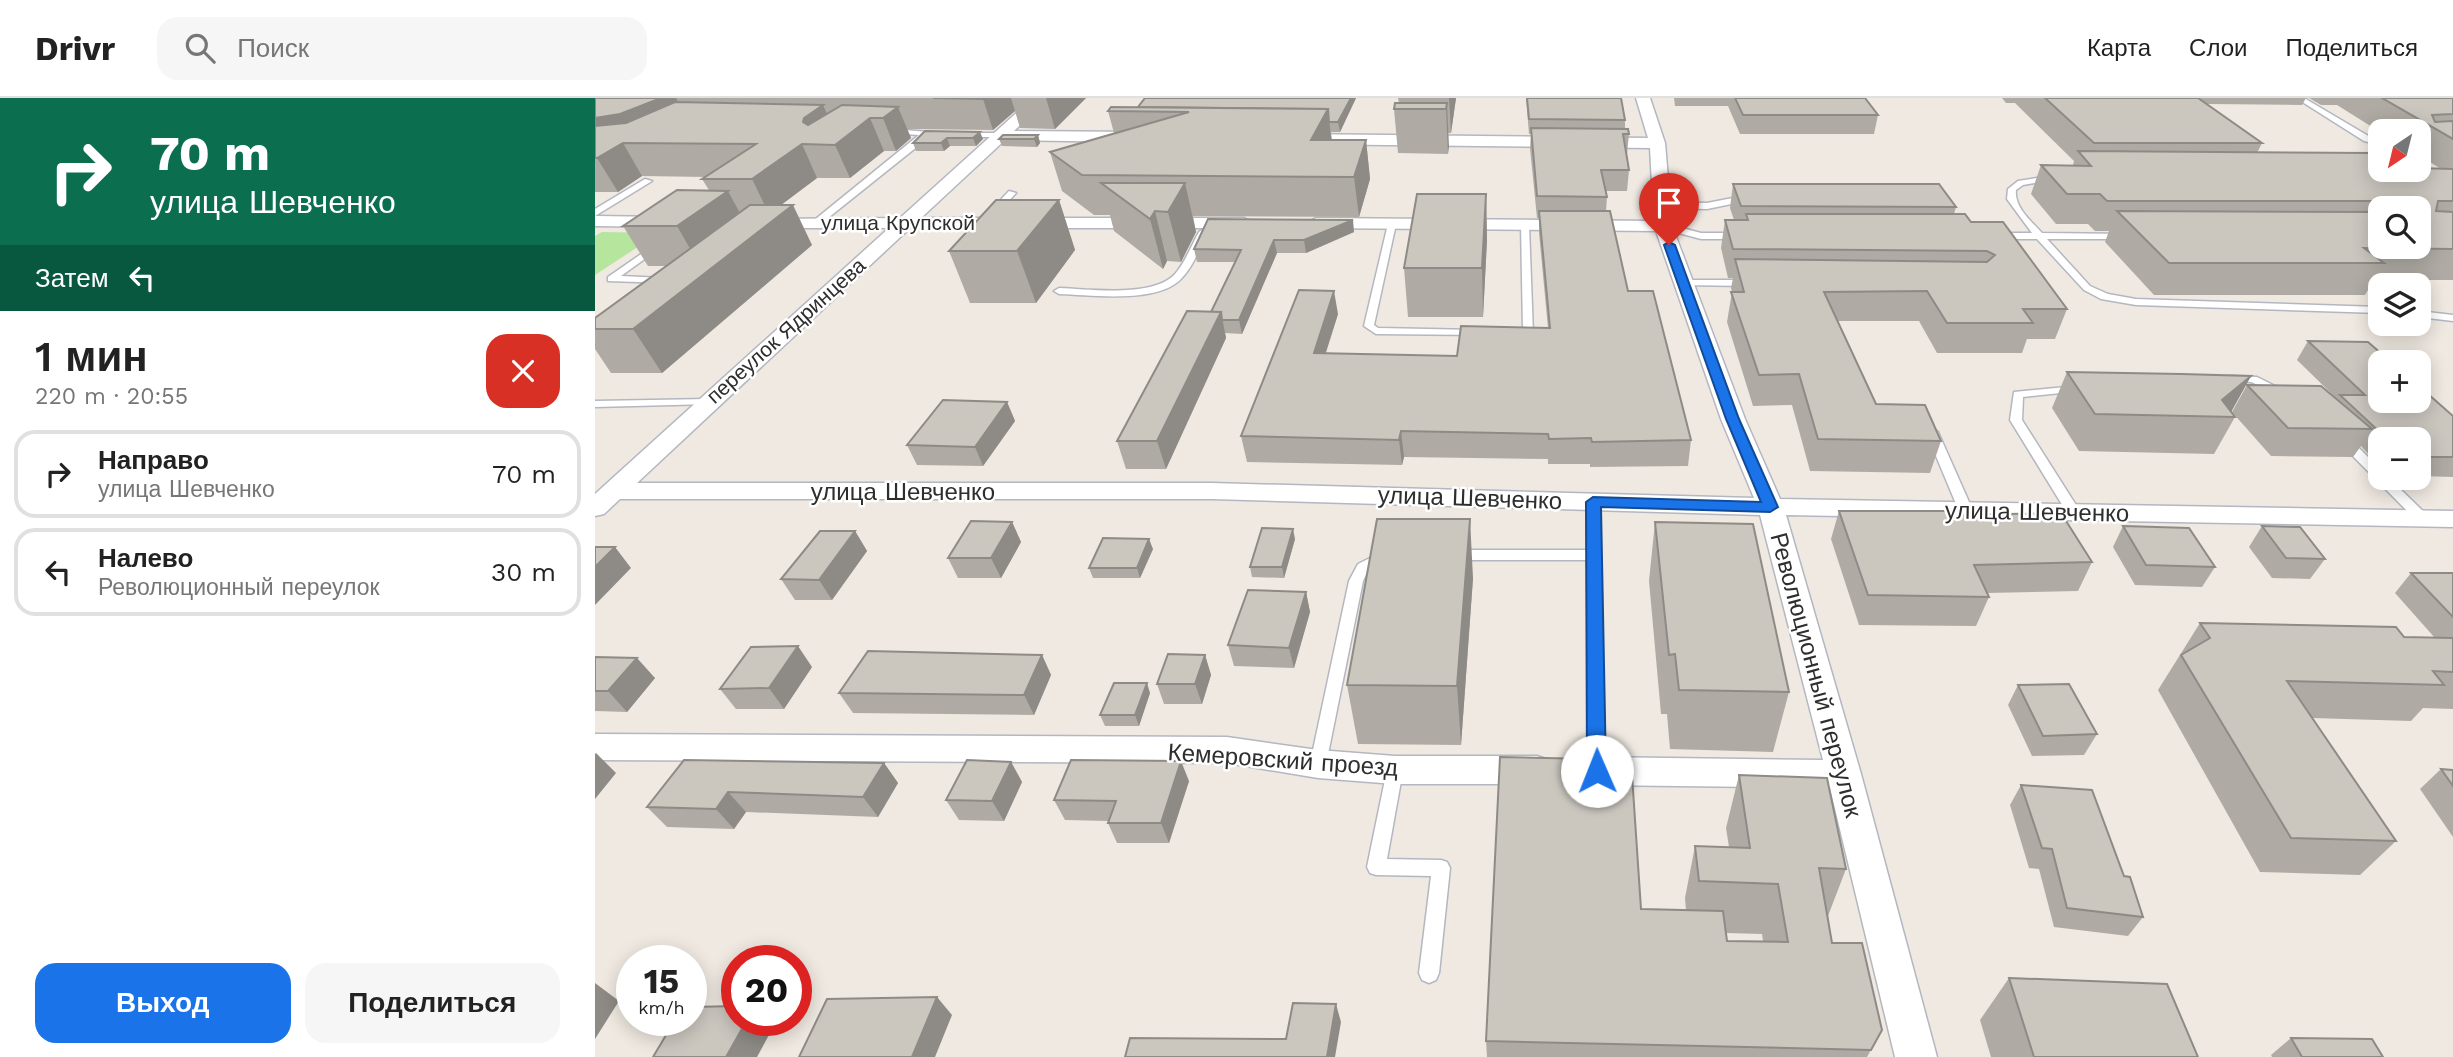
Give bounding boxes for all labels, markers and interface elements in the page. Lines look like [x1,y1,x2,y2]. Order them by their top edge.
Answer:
search box [157,17,647,80]
text: Drivr [35,29,115,68]
icon: search [181,29,219,67]
text: Поиск [237,33,309,63]
text: Карта [2087,34,2151,62]
text: Слои [2189,34,2247,62]
text: Поделиться [2285,34,2418,62]
north arrow [2368,119,2431,182]
map controls [2368,119,2431,490]
text: 70 m [150,124,270,182]
icon: right [35,126,126,217]
pin [1639,173,1699,245]
text: улица Шевченко [150,183,396,221]
icon: arrive [1650,184,1688,222]
button: search [2368,196,2431,259]
street label: улица Крупской [821,210,975,235]
street label: переулок Ядринцева [701,252,871,409]
icon: left [123,259,161,297]
text: Затем [35,263,109,293]
button: layers [2368,273,2431,336]
text: 1 мин [35,332,148,381]
button: close [486,334,560,408]
button: + [2368,350,2431,413]
text: 220 m · 20:55 [35,383,188,410]
button: − [2368,427,2431,490]
text: Направо [98,445,209,475]
icon: right [39,455,77,493]
text: 70 m [492,459,556,489]
text: улица Шевченко [98,476,275,503]
street label: улица Шевченко [811,478,995,506]
street label: улица Шевченко [1377,481,1563,515]
street label: улица Шевченко [1945,496,2129,528]
street label: Революционный переулок [1764,529,1868,821]
text: Налево [98,543,193,573]
icon: left [39,553,77,591]
text: 30 m [491,557,556,587]
text: Революционный переулок [98,574,380,601]
position arrow [1560,734,1634,808]
street label: Кемеровский проезд [1167,738,1399,782]
speed limit sign: 20 [721,945,812,1036]
text: 15 [644,960,679,1002]
button: Выход [35,963,291,1043]
button: Поделиться [305,963,560,1043]
text: km/h [638,997,685,1018]

